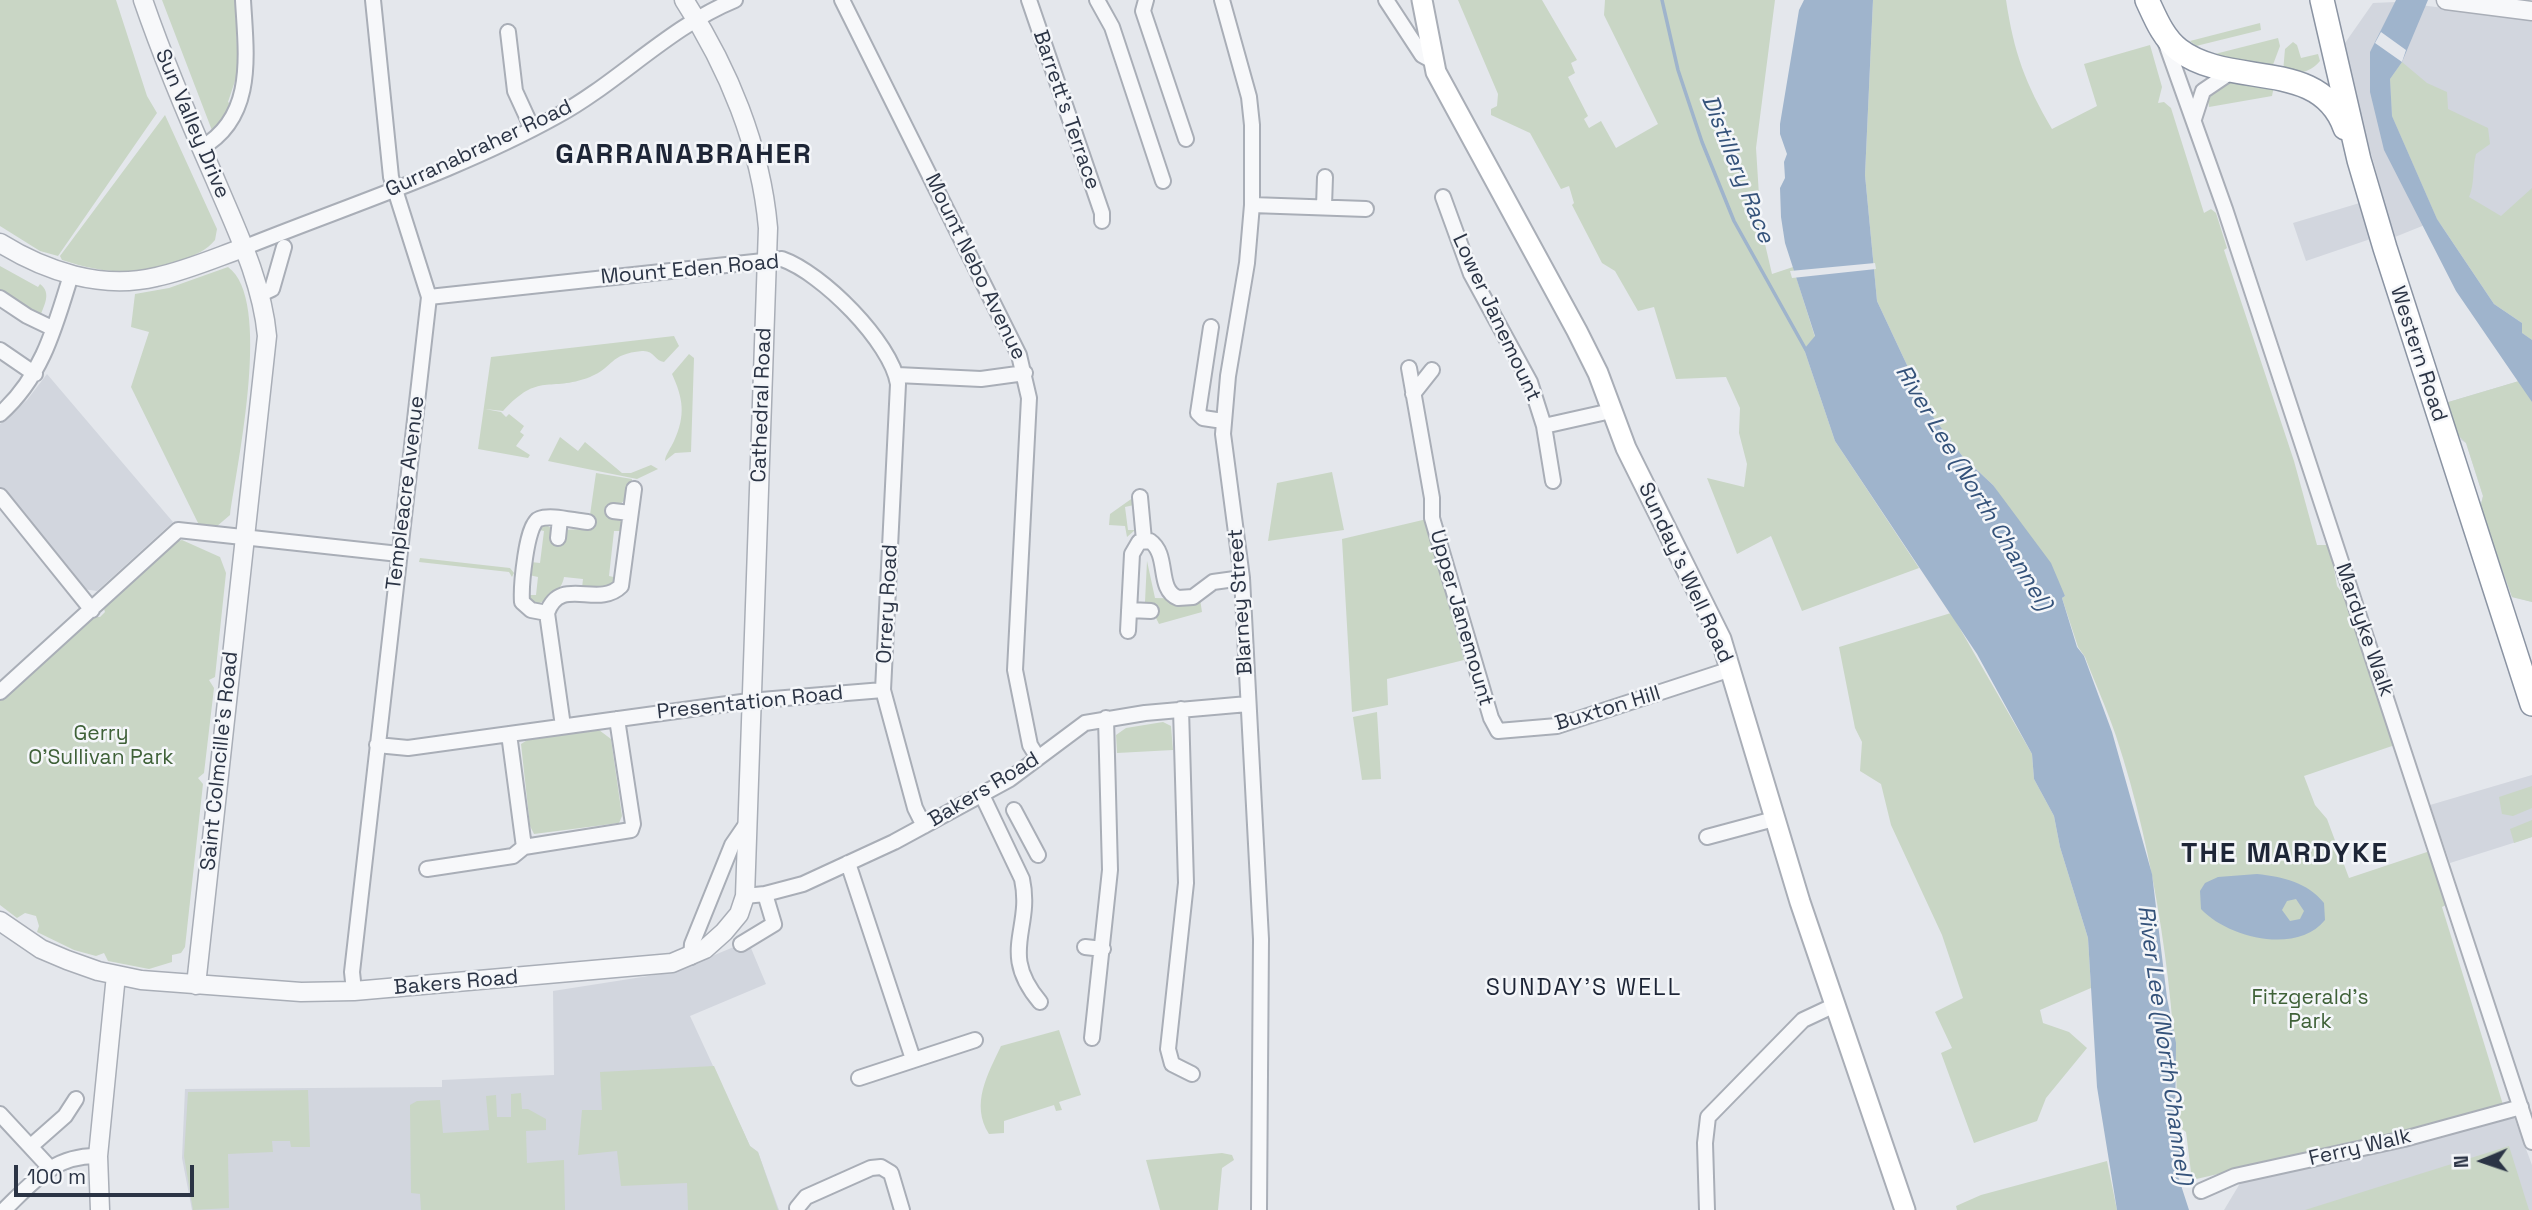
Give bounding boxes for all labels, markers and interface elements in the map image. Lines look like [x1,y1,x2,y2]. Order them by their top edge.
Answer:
street label: Barrett's Terrace [1027,27,1105,193]
street label: Sun Valley Drive [149,46,235,202]
water label: Distillery Race [1695,91,1779,247]
street label: Gurranabraher Road [382,95,576,203]
district label: GARRANABRAHER [557,138,811,172]
street label: Mount Nebo Avenue [919,170,1031,364]
street label: Lower Janemount [1446,230,1546,406]
street label: Mount Eden Road [600,250,780,290]
street label: Western Road [2384,283,2452,425]
street label: Cathedral Road [747,327,777,483]
water label: River Lee (North Channel) [1889,360,2057,616]
street label: Templeacre Avenue [382,394,430,592]
street label: Sunday's Well Road [1632,479,1738,667]
street label: Upper Janemount [1424,527,1498,709]
street label: Blarney Street [1223,528,1259,676]
street label: Orrery Road [872,544,904,664]
street label: Mardyke Walk [2329,560,2399,700]
street label: Saint Colmcille's Road [196,650,244,872]
street label: Presentation Road [656,681,844,725]
street label: Buxton Hill [1552,681,1664,737]
park label: Gerry O'Sullivan Park [28,721,174,771]
street label: Bakers Road [924,747,1044,833]
district label: THE MARDYKE [2182,837,2388,871]
water label: River Lee (North Channel) [2131,904,2197,1186]
street label: Bakers Road [393,965,519,1001]
district label: SUNDAY'S WELL [1487,975,1681,1003]
park label: Fitzgerald's Park [2251,985,2369,1035]
street label: Ferry Walk [2306,1124,2414,1172]
north arrow [2448,1126,2518,1196]
scale bar [18,1150,198,1194]
text: N [2449,1155,2474,1169]
text: 100 m [27,1163,86,1190]

